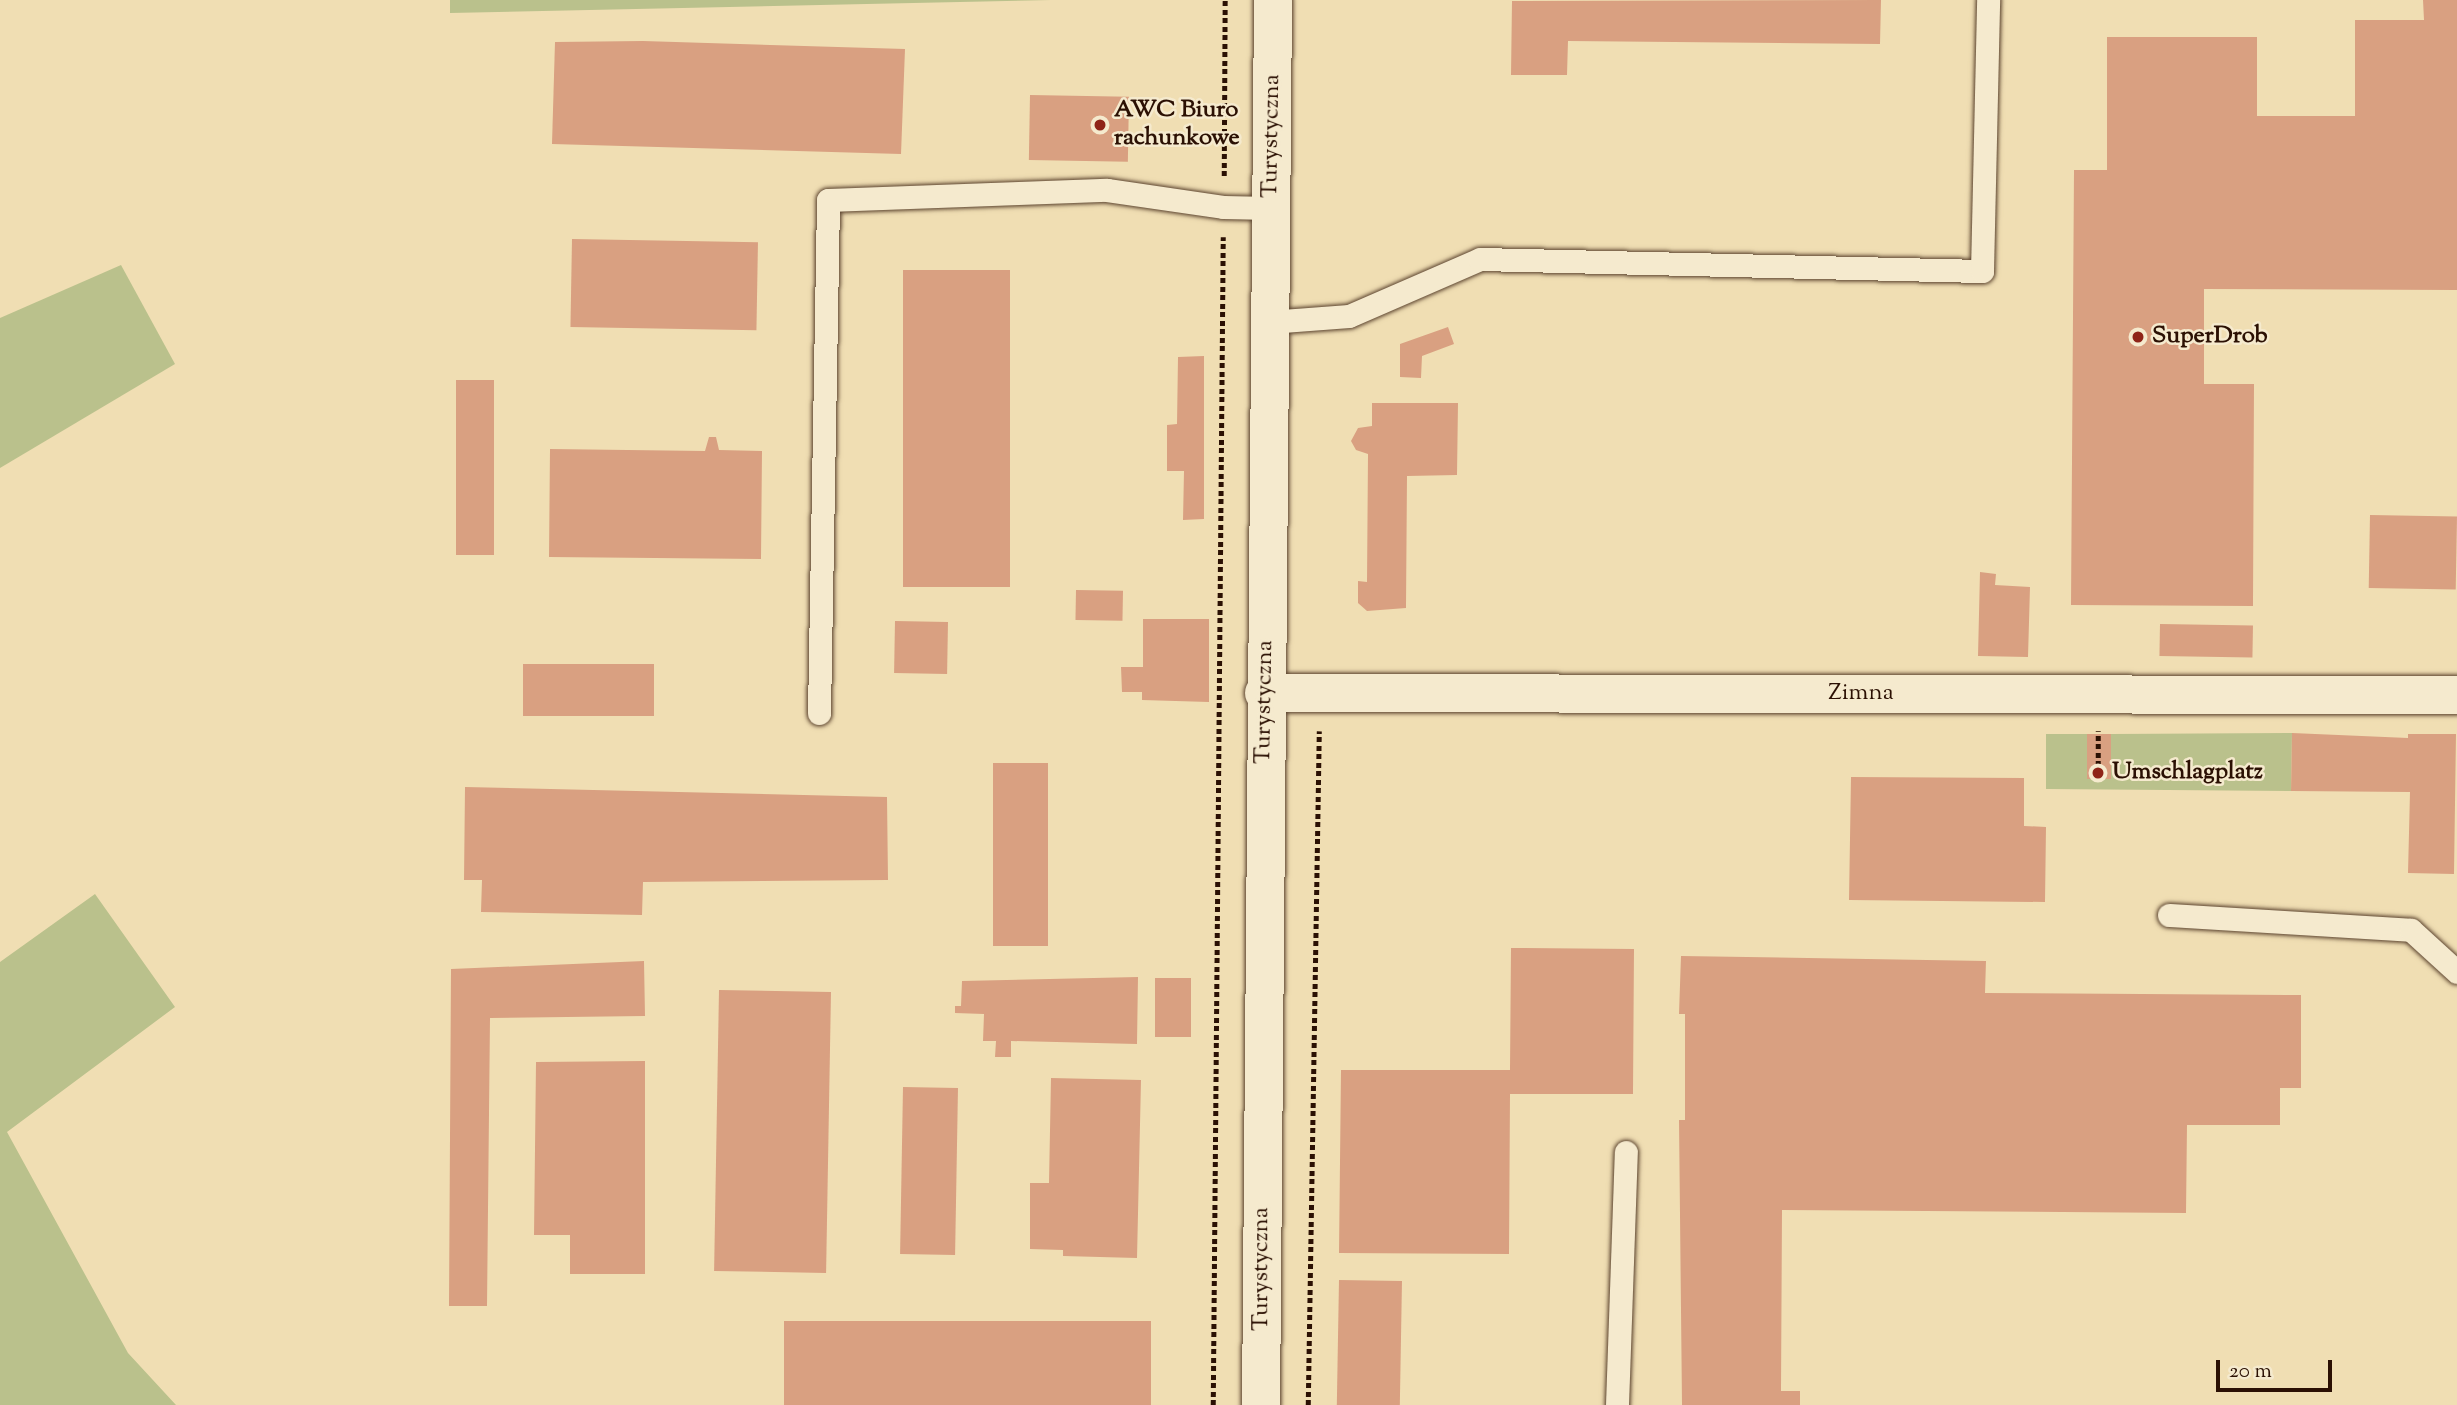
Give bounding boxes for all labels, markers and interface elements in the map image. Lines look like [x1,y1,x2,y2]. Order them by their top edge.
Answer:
street label: Turystyczna [1257,74,1287,198]
place label: AWC Biuro rachunkowe [1114,97,1240,153]
marker: AWC Biuro rachunkowe [1092,117,1108,133]
place label: SuperDrob [2152,323,2268,351]
marker: SuperDrob [2130,329,2146,345]
street label: Turystyczna [1250,640,1280,764]
street label: Zimna [1828,680,1894,708]
place label: Umschlagplatz [2112,759,2263,787]
marker: Umschlagplatz [2090,765,2106,781]
street label: Turystyczna [1248,1207,1276,1331]
scale bar [2219,1346,2334,1390]
text: 20 m [2229,1357,2272,1387]

